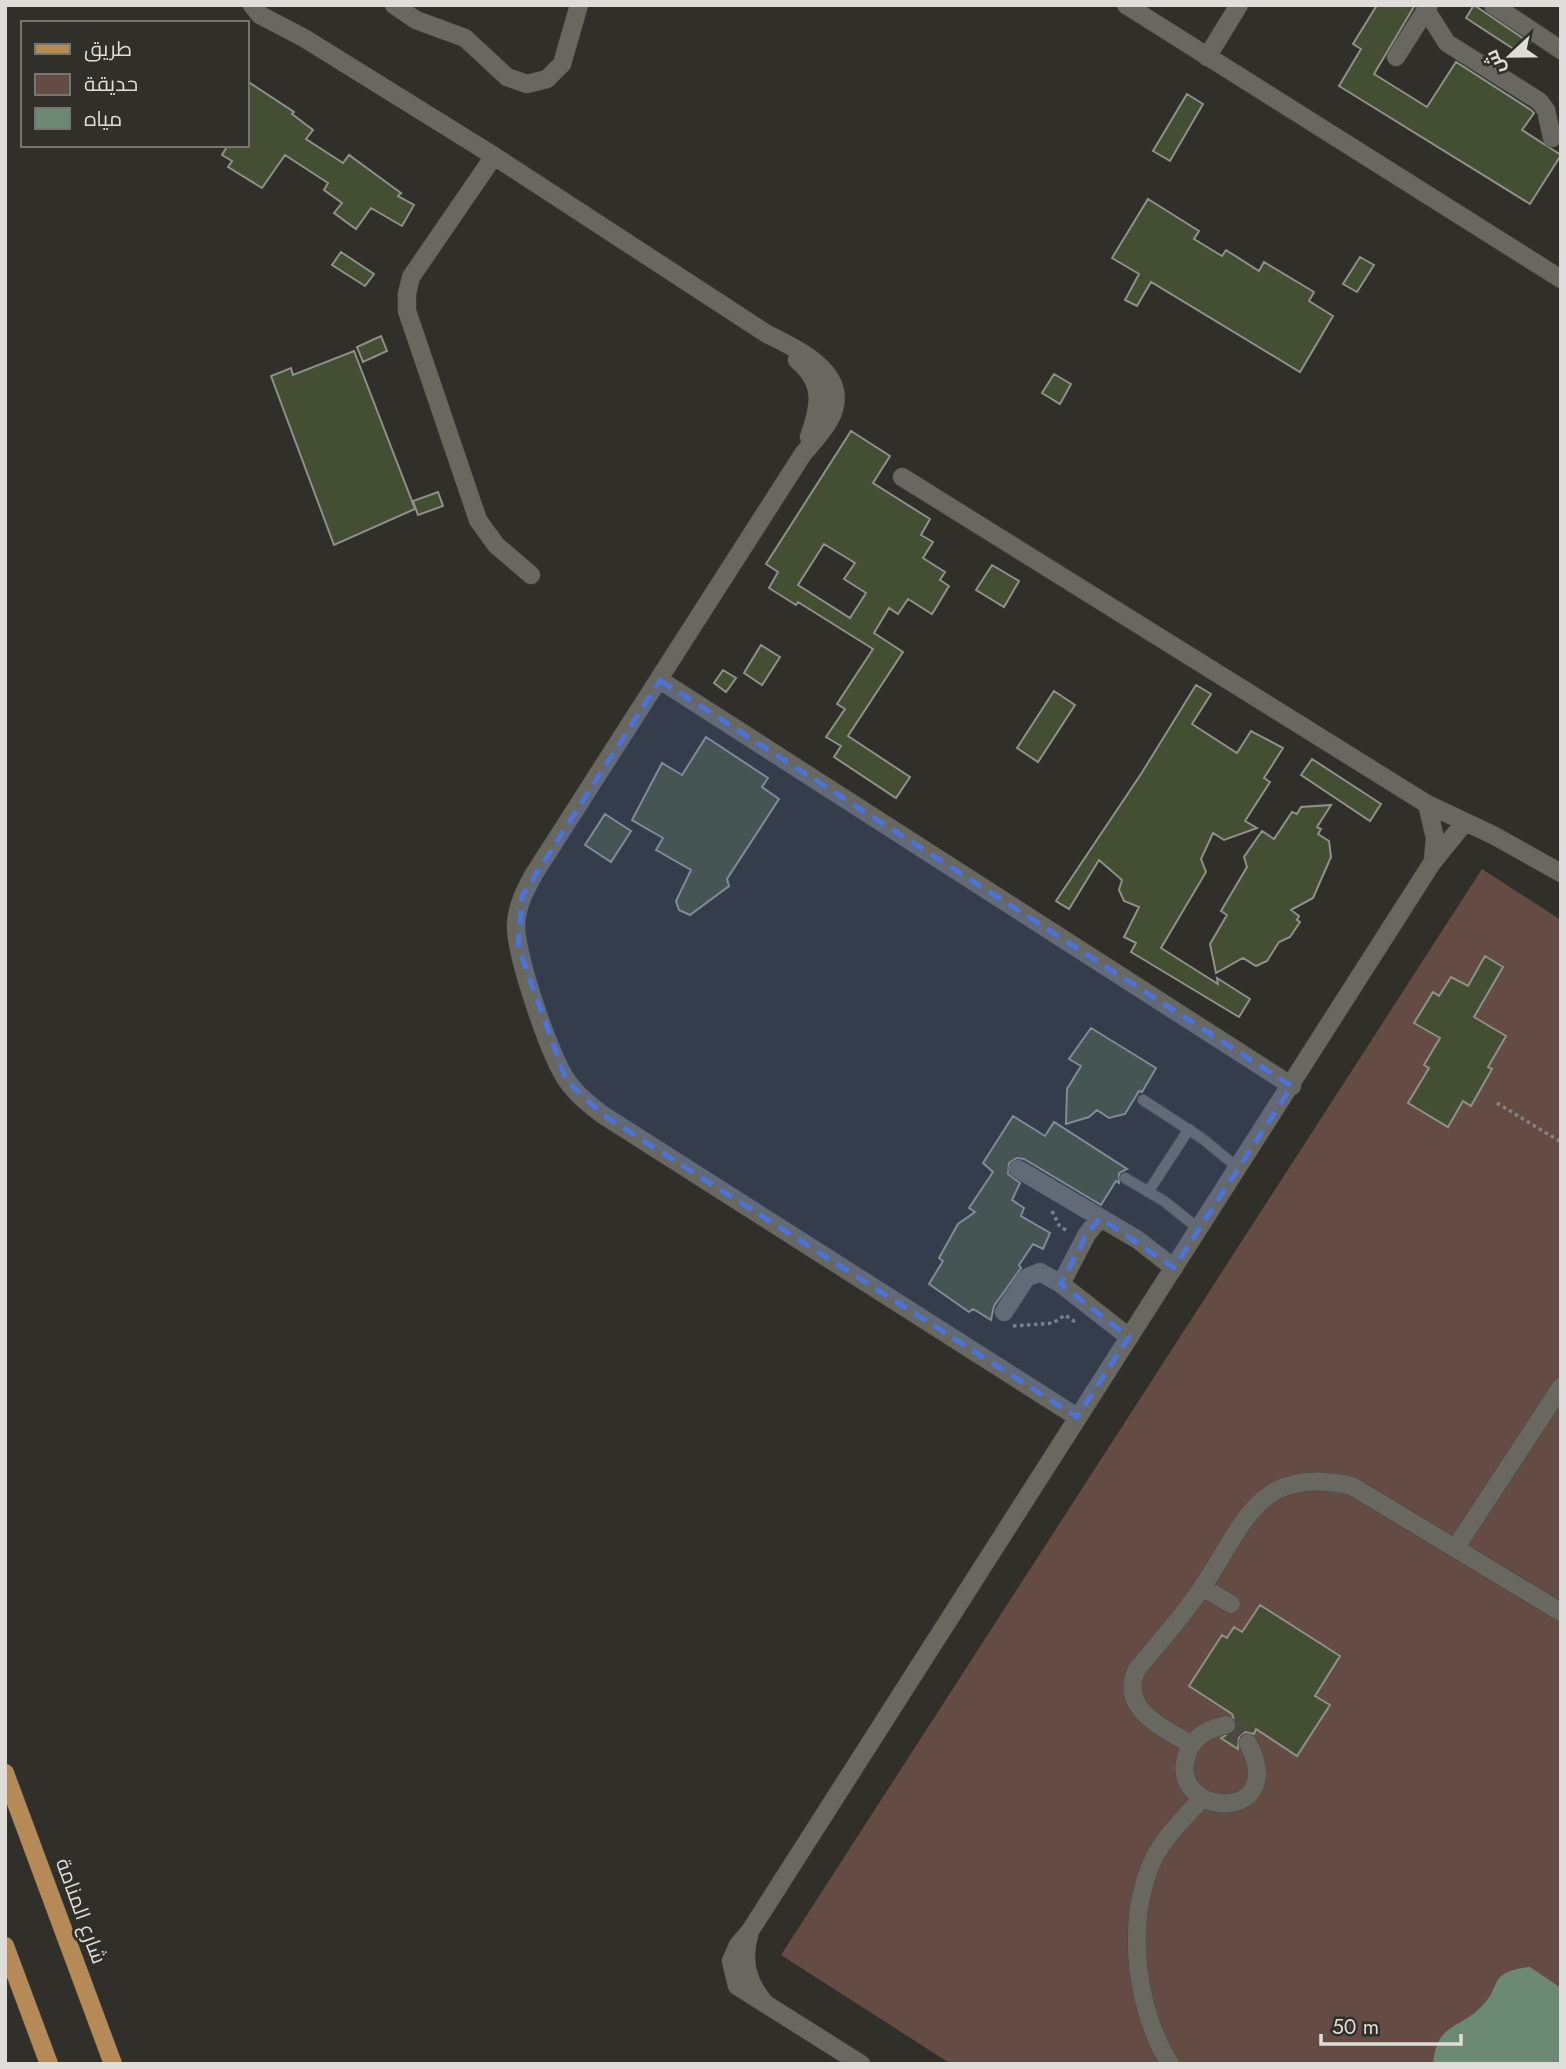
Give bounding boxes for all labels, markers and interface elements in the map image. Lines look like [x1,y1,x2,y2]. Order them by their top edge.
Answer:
legend [21,21,248,147]
north arrow [1475,21,1545,91]
text: طريق [84,34,132,64]
text: ش [1478,46,1512,79]
text: حديقة [84,69,138,99]
text: مياه [84,104,122,134]
street label: شارع المنامة [48,1854,114,1968]
scale bar [1321,2002,1461,2046]
text: 50 m [1332,2012,1379,2042]

